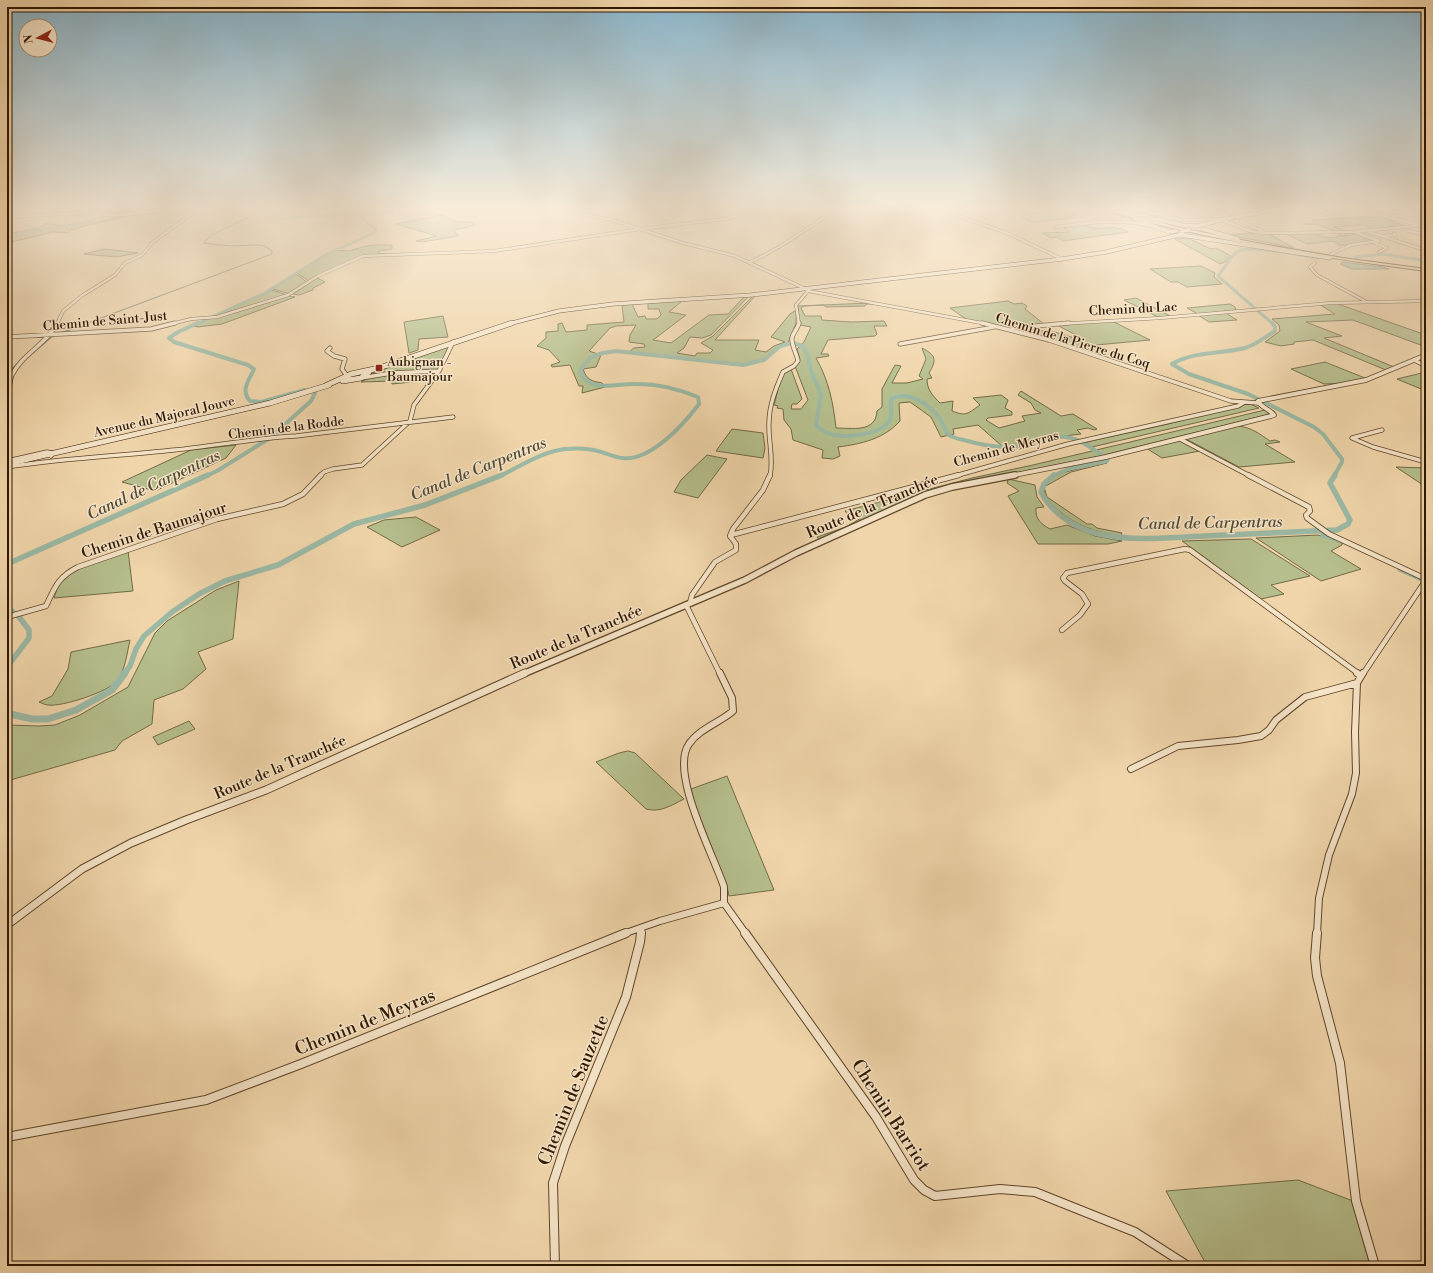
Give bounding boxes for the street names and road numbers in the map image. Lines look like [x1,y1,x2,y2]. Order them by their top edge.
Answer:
street label: Chemin du Lac [1088,299,1178,319]
street label: Chemin de Saint-Just [42,308,168,334]
street label: Chemin de la Pierre du Coq [994,310,1152,372]
street label: Avenue du Majoral Jouve [91,393,237,441]
street label: Chemin de la Rodde [227,413,345,443]
street label: Chemin de Meyras [952,427,1061,471]
street label: Route de la Tranchée [803,470,941,543]
street label: Chemin de Baumajour [79,498,230,563]
street label: Route de la Tranchée [507,601,645,674]
street label: Route de la Tranchée [211,731,349,804]
street label: Chemin de Meyras [291,984,439,1061]
street label: Chemin de Sauzette [533,1011,614,1169]
street label: Chemin Barriot [846,1055,936,1176]

